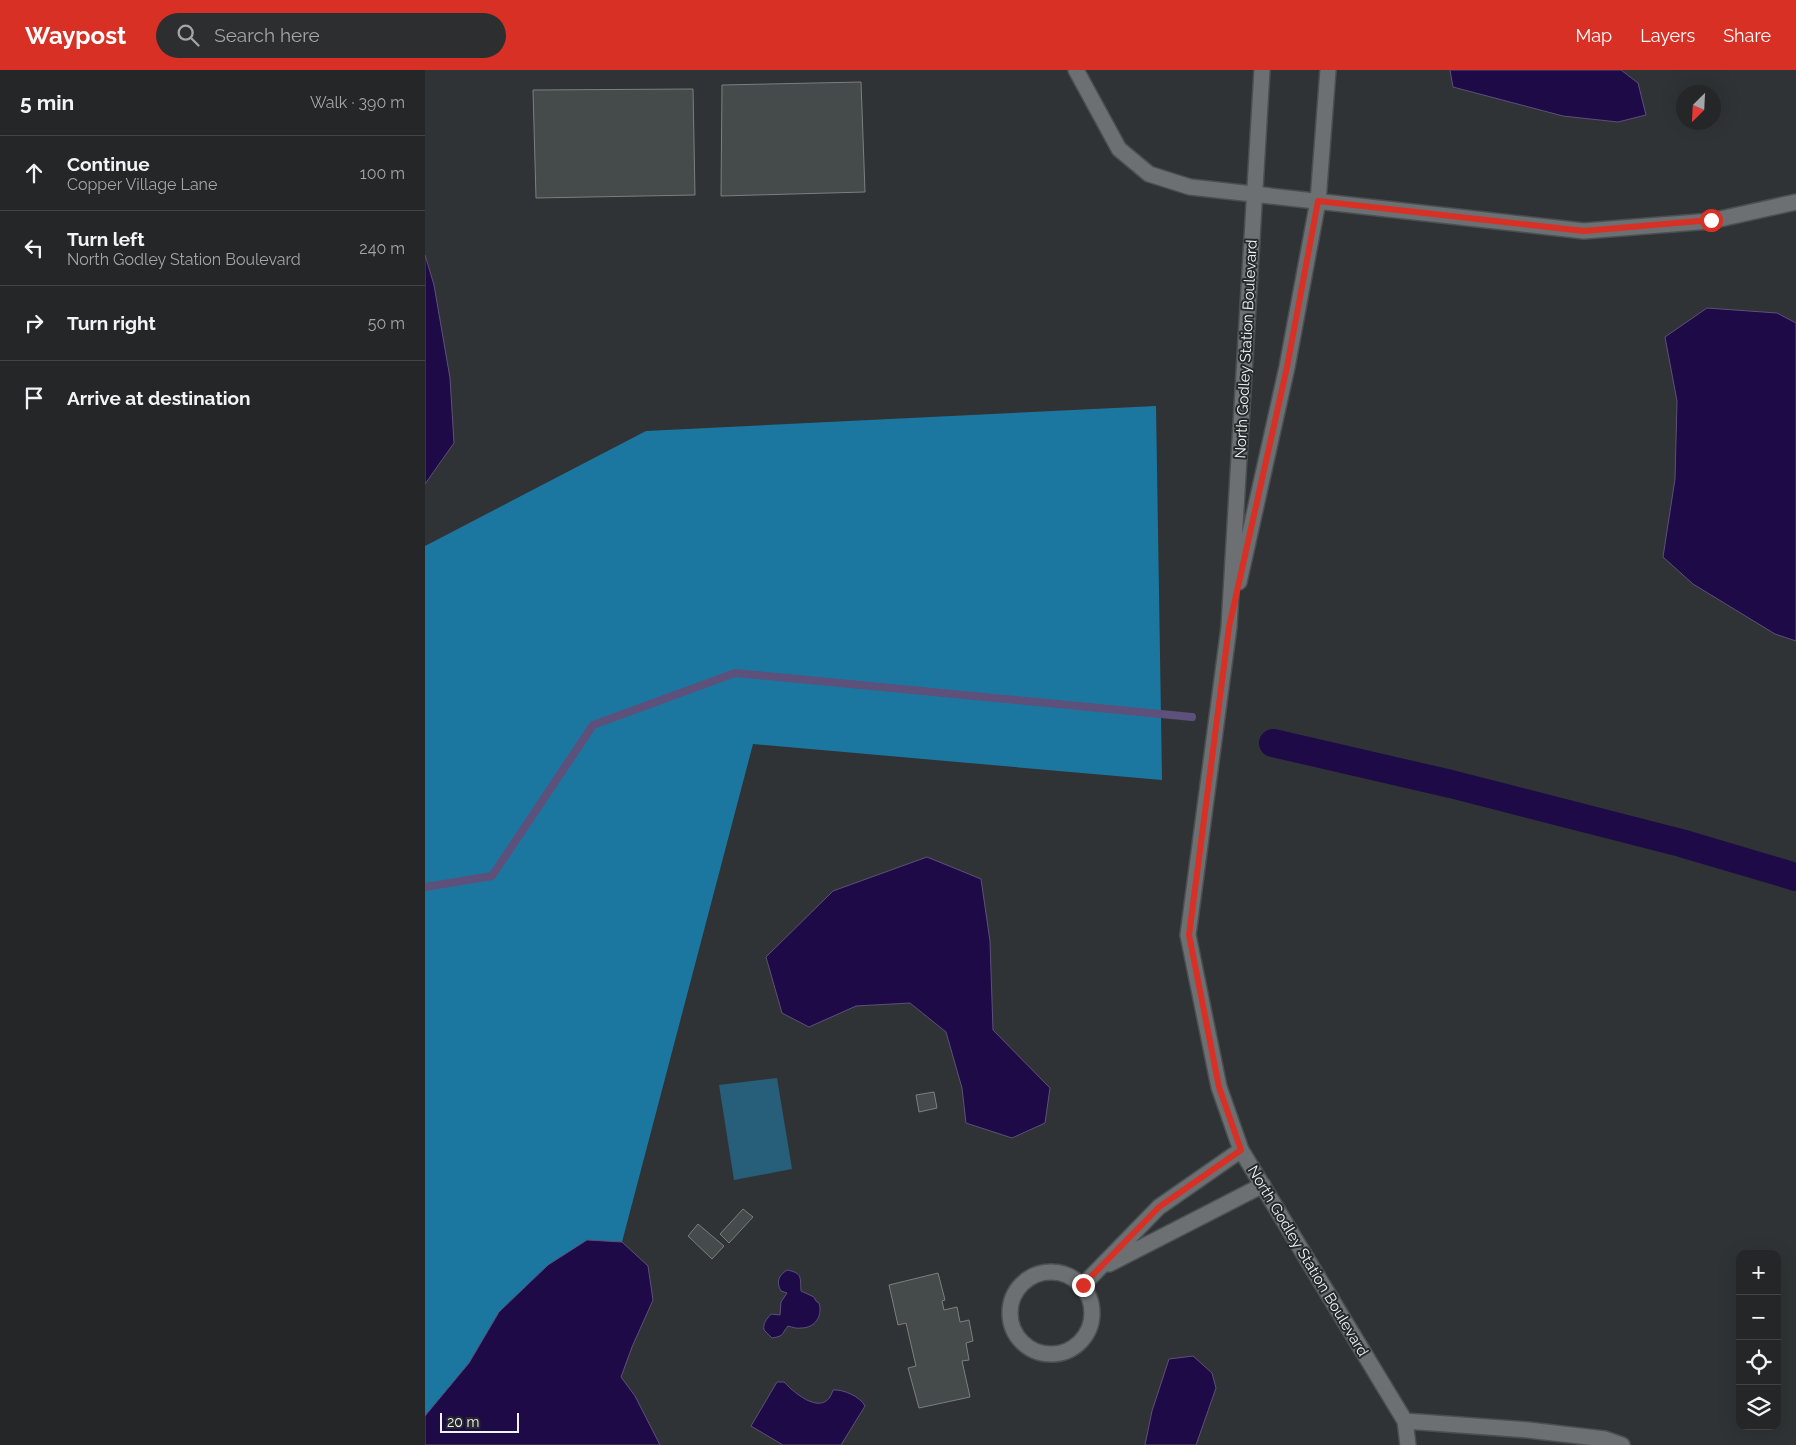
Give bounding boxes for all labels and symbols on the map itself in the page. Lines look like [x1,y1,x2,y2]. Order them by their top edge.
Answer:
north arrow [1676,85,1721,130]
route start [1700,209,1723,232]
street label: North Godley Station Boulevard [1231,239,1261,459]
street label: North Godley Station Boulevard [1244,1162,1372,1360]
route end [1072,1274,1095,1297]
scale bar [440,1410,519,1433]

